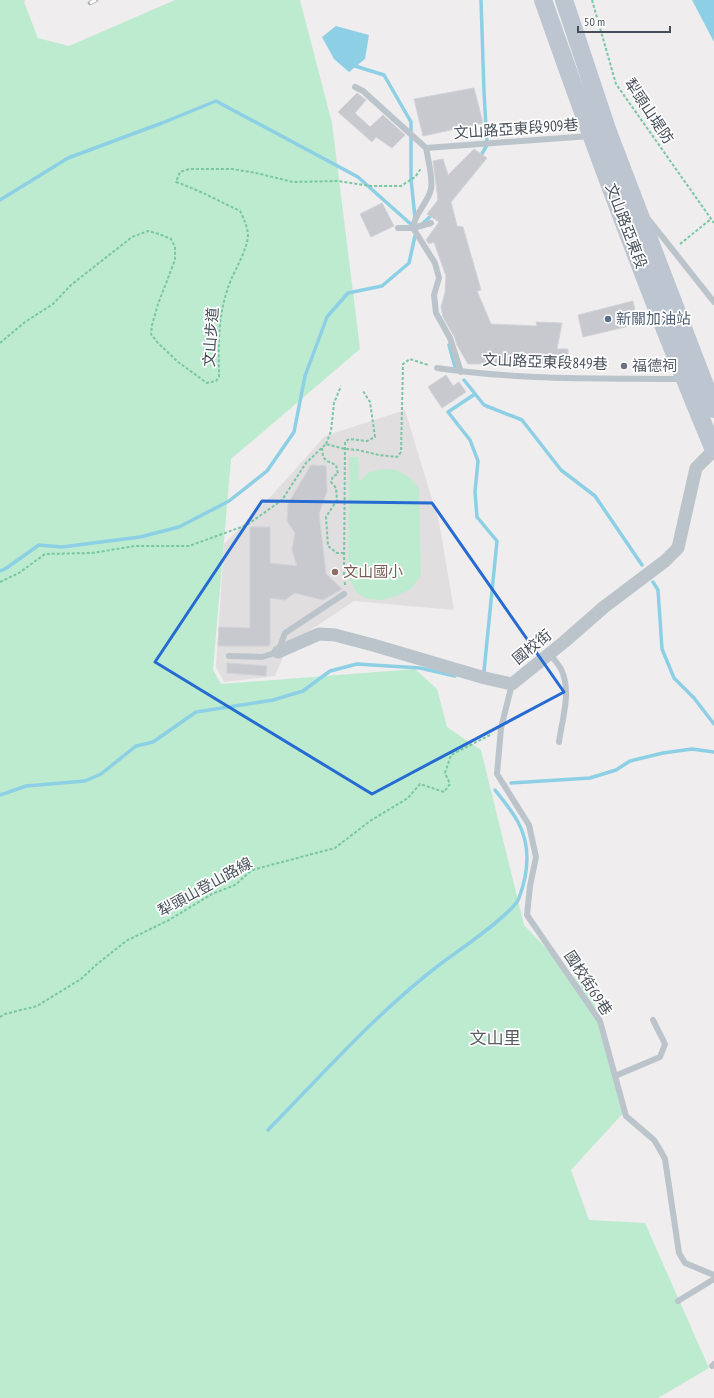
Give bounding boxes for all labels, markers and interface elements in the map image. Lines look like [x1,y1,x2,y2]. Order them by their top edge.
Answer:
scale bar [578,8,670,34]
text: 50 m [584,14,605,29]
street label: 犁頭山堤防 [621,74,678,147]
street label: 文山路亞東段909巷 [453,115,579,142]
street label: 文山路亞東段 [601,180,651,271]
street label: 文山步道 [199,306,222,368]
place label: 新關加油站 [616,309,691,328]
marker: 新關加油站 [603,314,613,324]
street label: 文山路亞東段849巷 [482,350,608,373]
place label: 福德祠 [632,356,677,375]
marker: 福德祠 [619,361,629,371]
place label: 文山國小 [343,562,403,581]
marker: 文山國小 [330,567,340,577]
street label: 國校街 [508,625,555,668]
street label: 犁頭山登山路線 [154,853,255,920]
street label: 國校街69巷 [560,947,616,1019]
district label: 文山里 [470,1027,521,1049]

